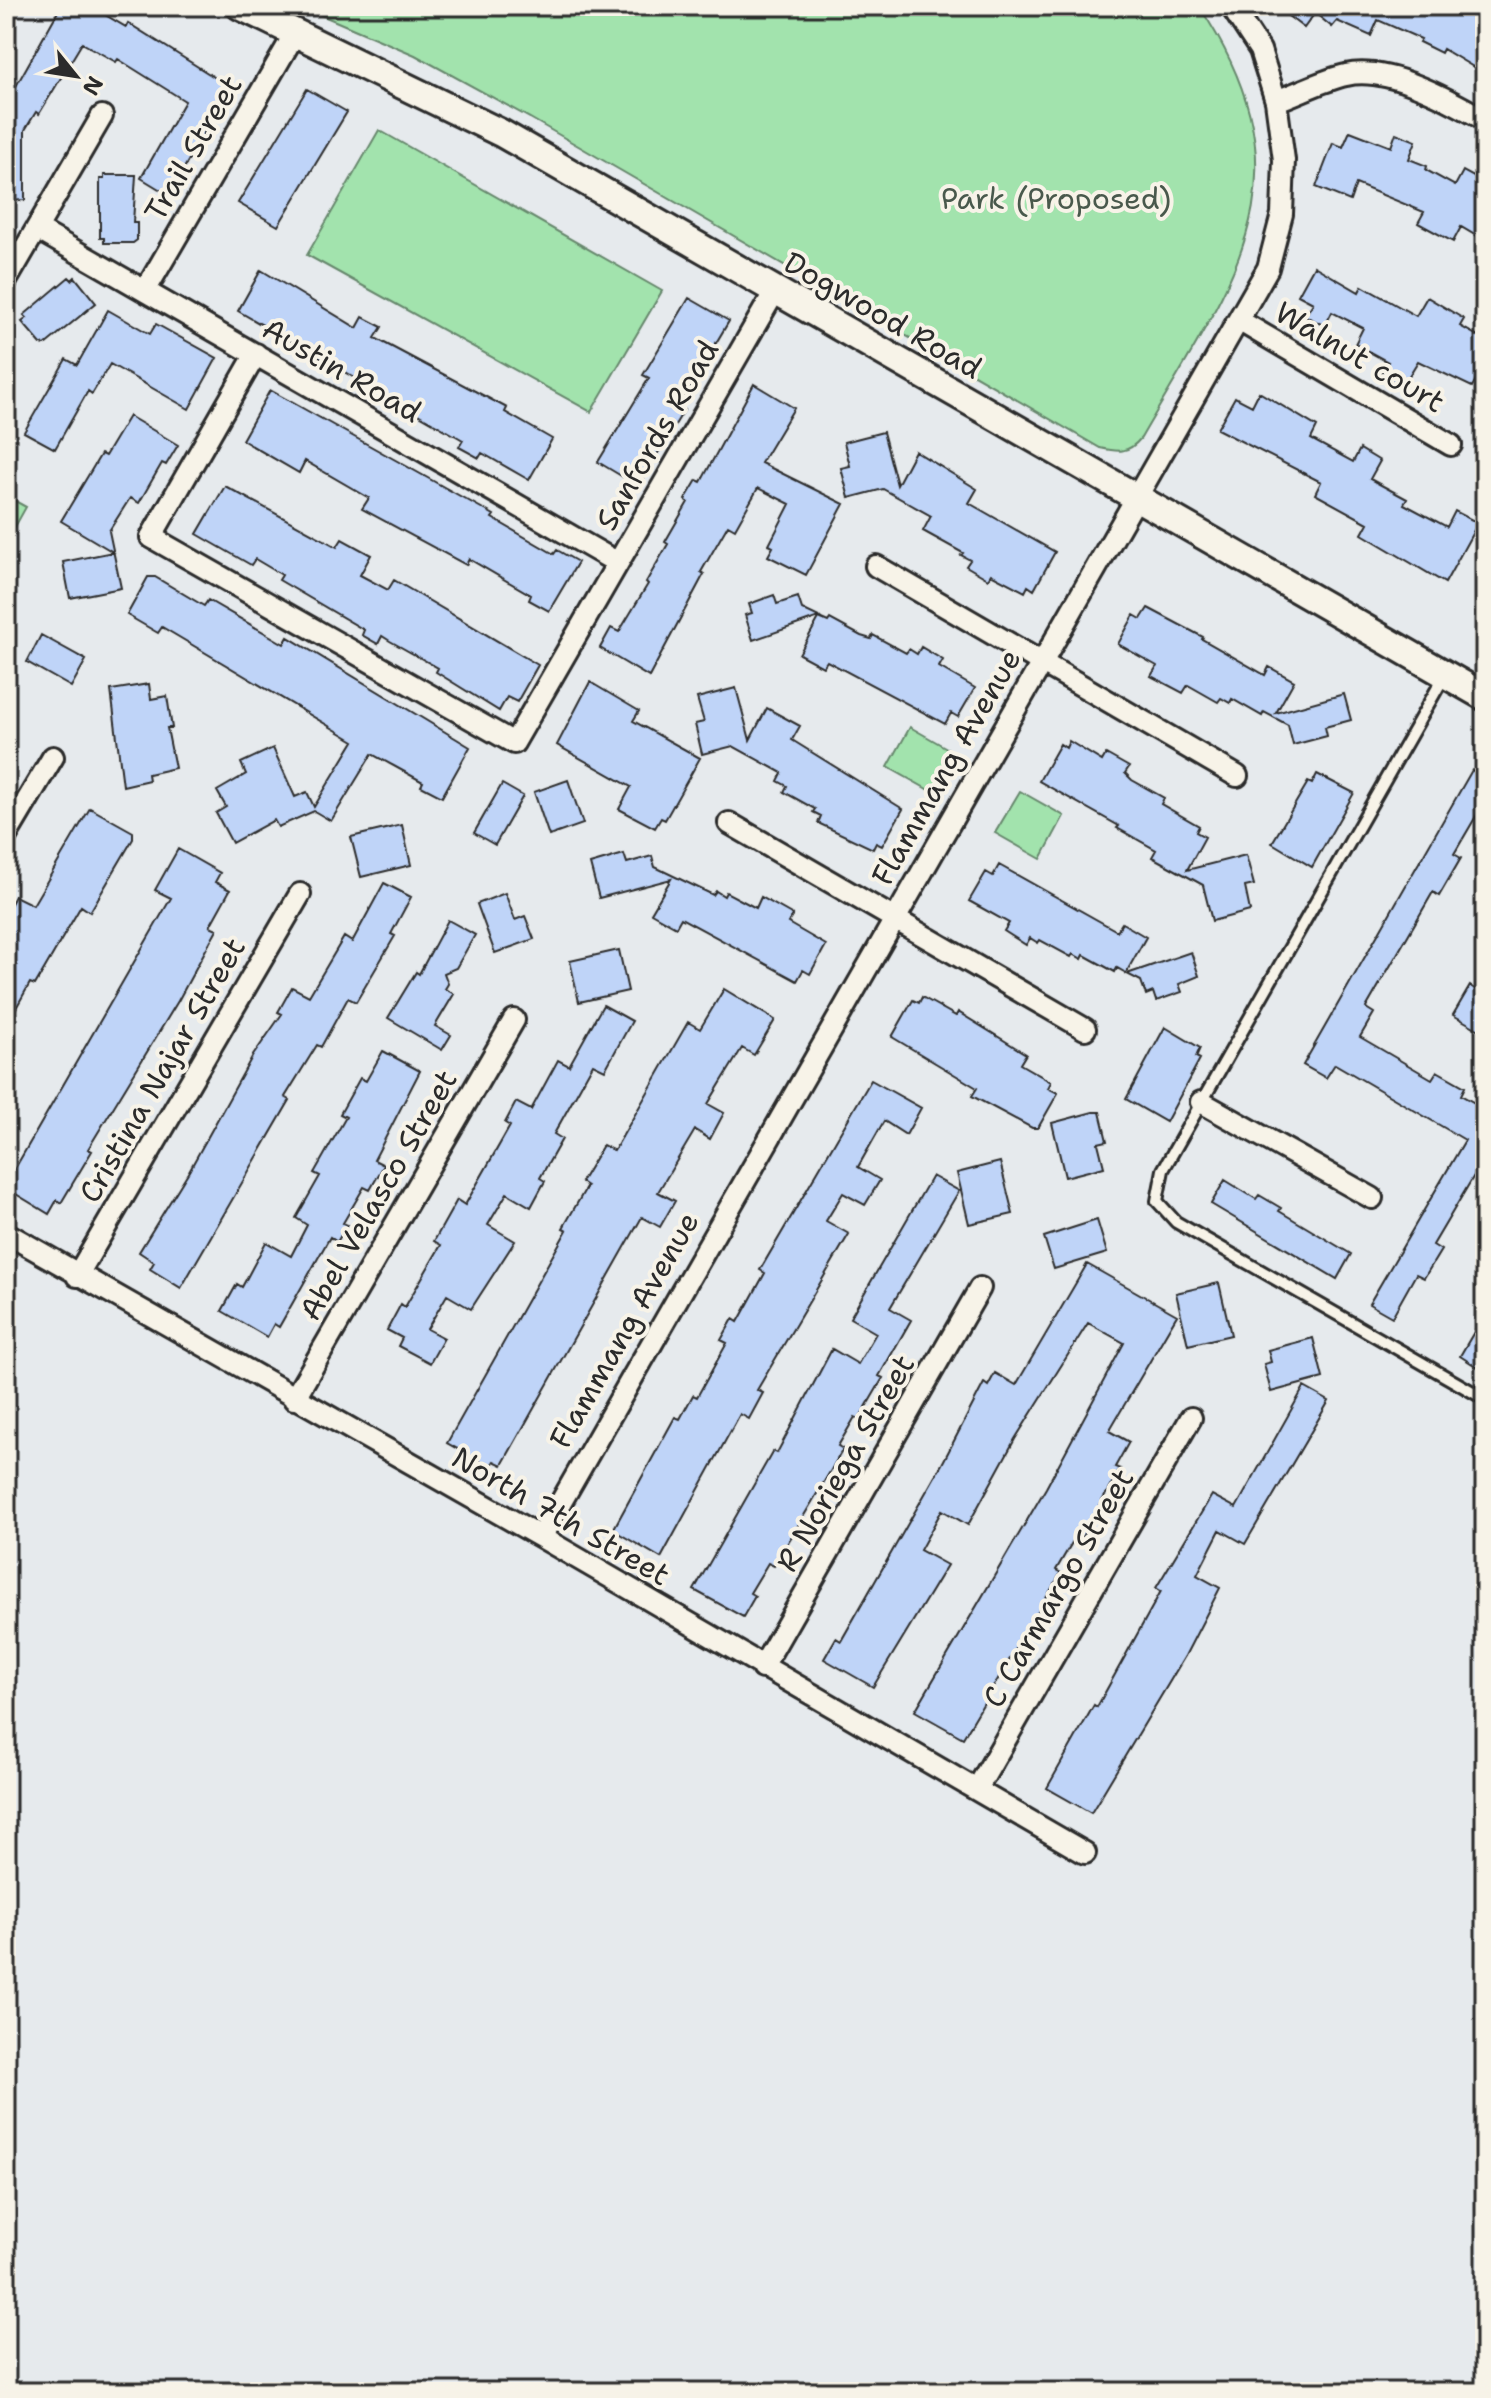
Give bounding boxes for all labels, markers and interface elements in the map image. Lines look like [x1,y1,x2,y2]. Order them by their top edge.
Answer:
north arrow [36,36,116,116]
street label: Trail Street [135,67,251,229]
text: N [76,71,110,101]
park label: Park (Proposed) [941,178,1171,219]
street label: Dogwood Road [776,242,990,388]
street label: Walnut court [1268,292,1452,422]
street label: Austin Road [255,308,429,432]
street label: Sanfords Road [586,332,728,538]
street label: Flammang Avenue [862,641,1030,893]
street label: Cristina Najar Street [69,930,255,1210]
street label: Abel Velasco Street [289,1062,467,1328]
street label: Flammang Avenue [540,1204,708,1456]
street label: R Noriega Street [766,1347,924,1579]
street label: North 7th Street [444,1437,678,1595]
street label: C Carmargo Street [973,1461,1143,1715]

